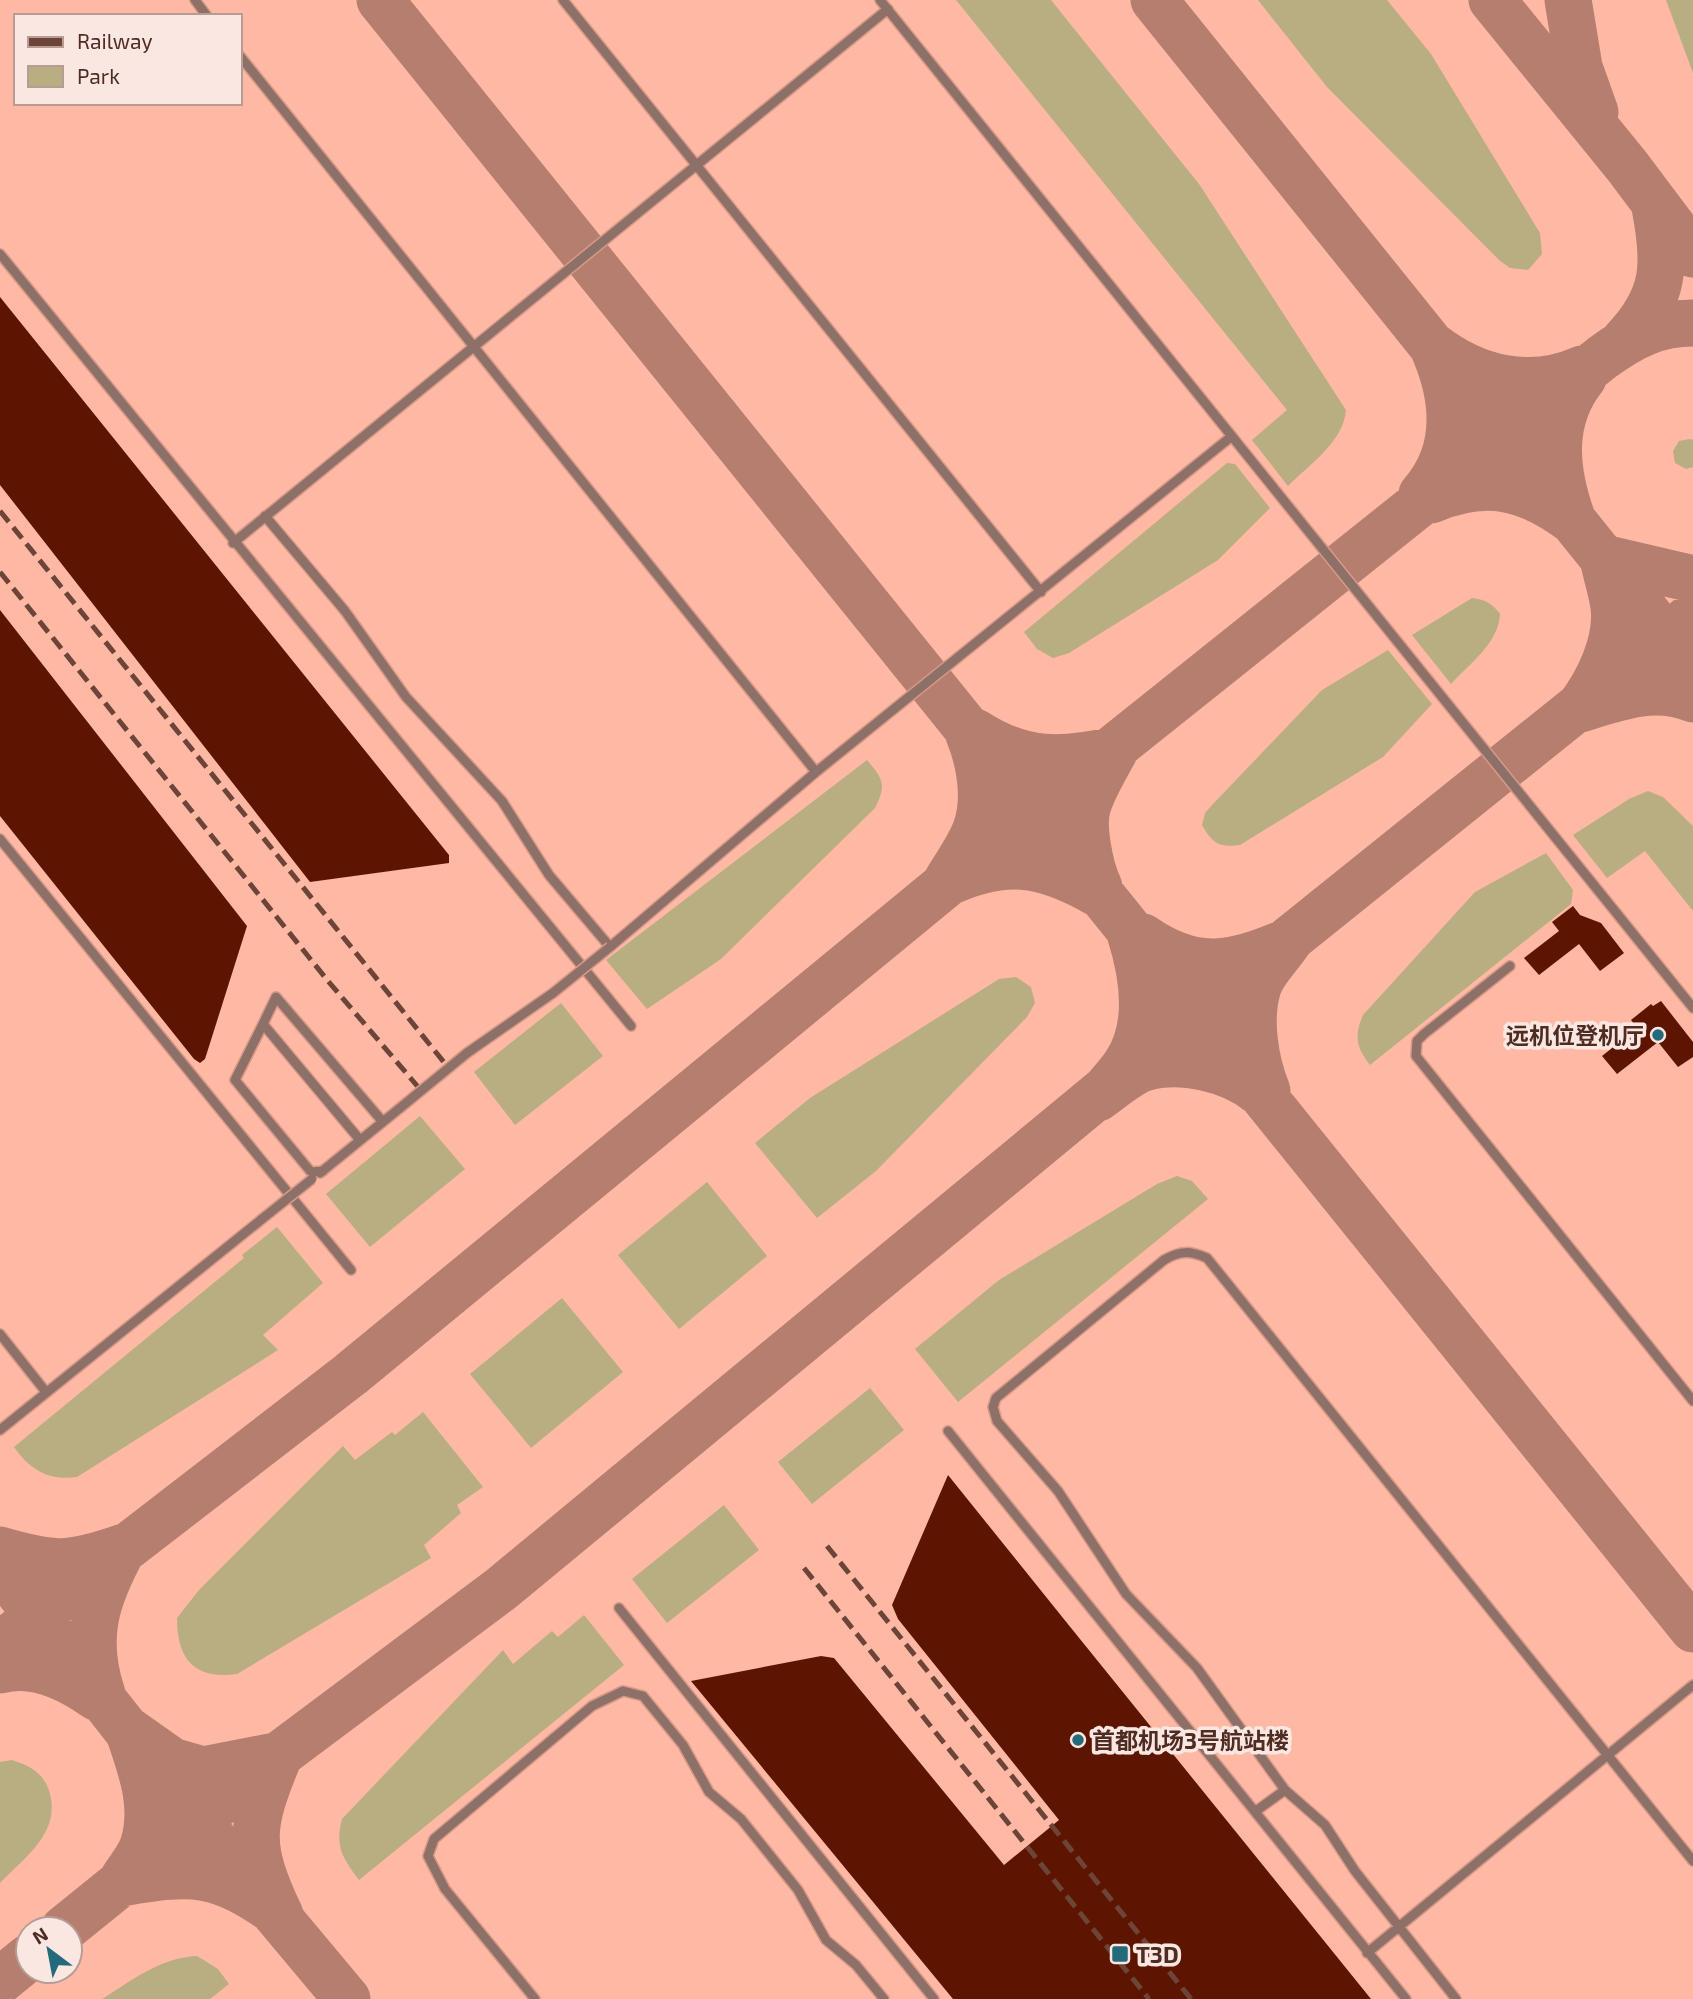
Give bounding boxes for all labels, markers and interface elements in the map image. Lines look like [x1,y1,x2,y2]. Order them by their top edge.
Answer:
legend [14,14,242,105]
text: Railway [77,28,153,53]
text: Park [77,63,120,88]
place label: 远机位登机厅 [1506,1021,1644,1049]
marker: 远机位登机厅 [1650,1027,1666,1043]
place label: 首都机场3号航站楼 [1092,1726,1289,1754]
marker: 首都机场3号航站楼 [1070,1732,1086,1748]
north arrow [14,1915,84,1985]
text: N [28,1922,52,1949]
place label: T3D [1136,1940,1179,1968]
marker: T3D [1110,1944,1130,1964]

